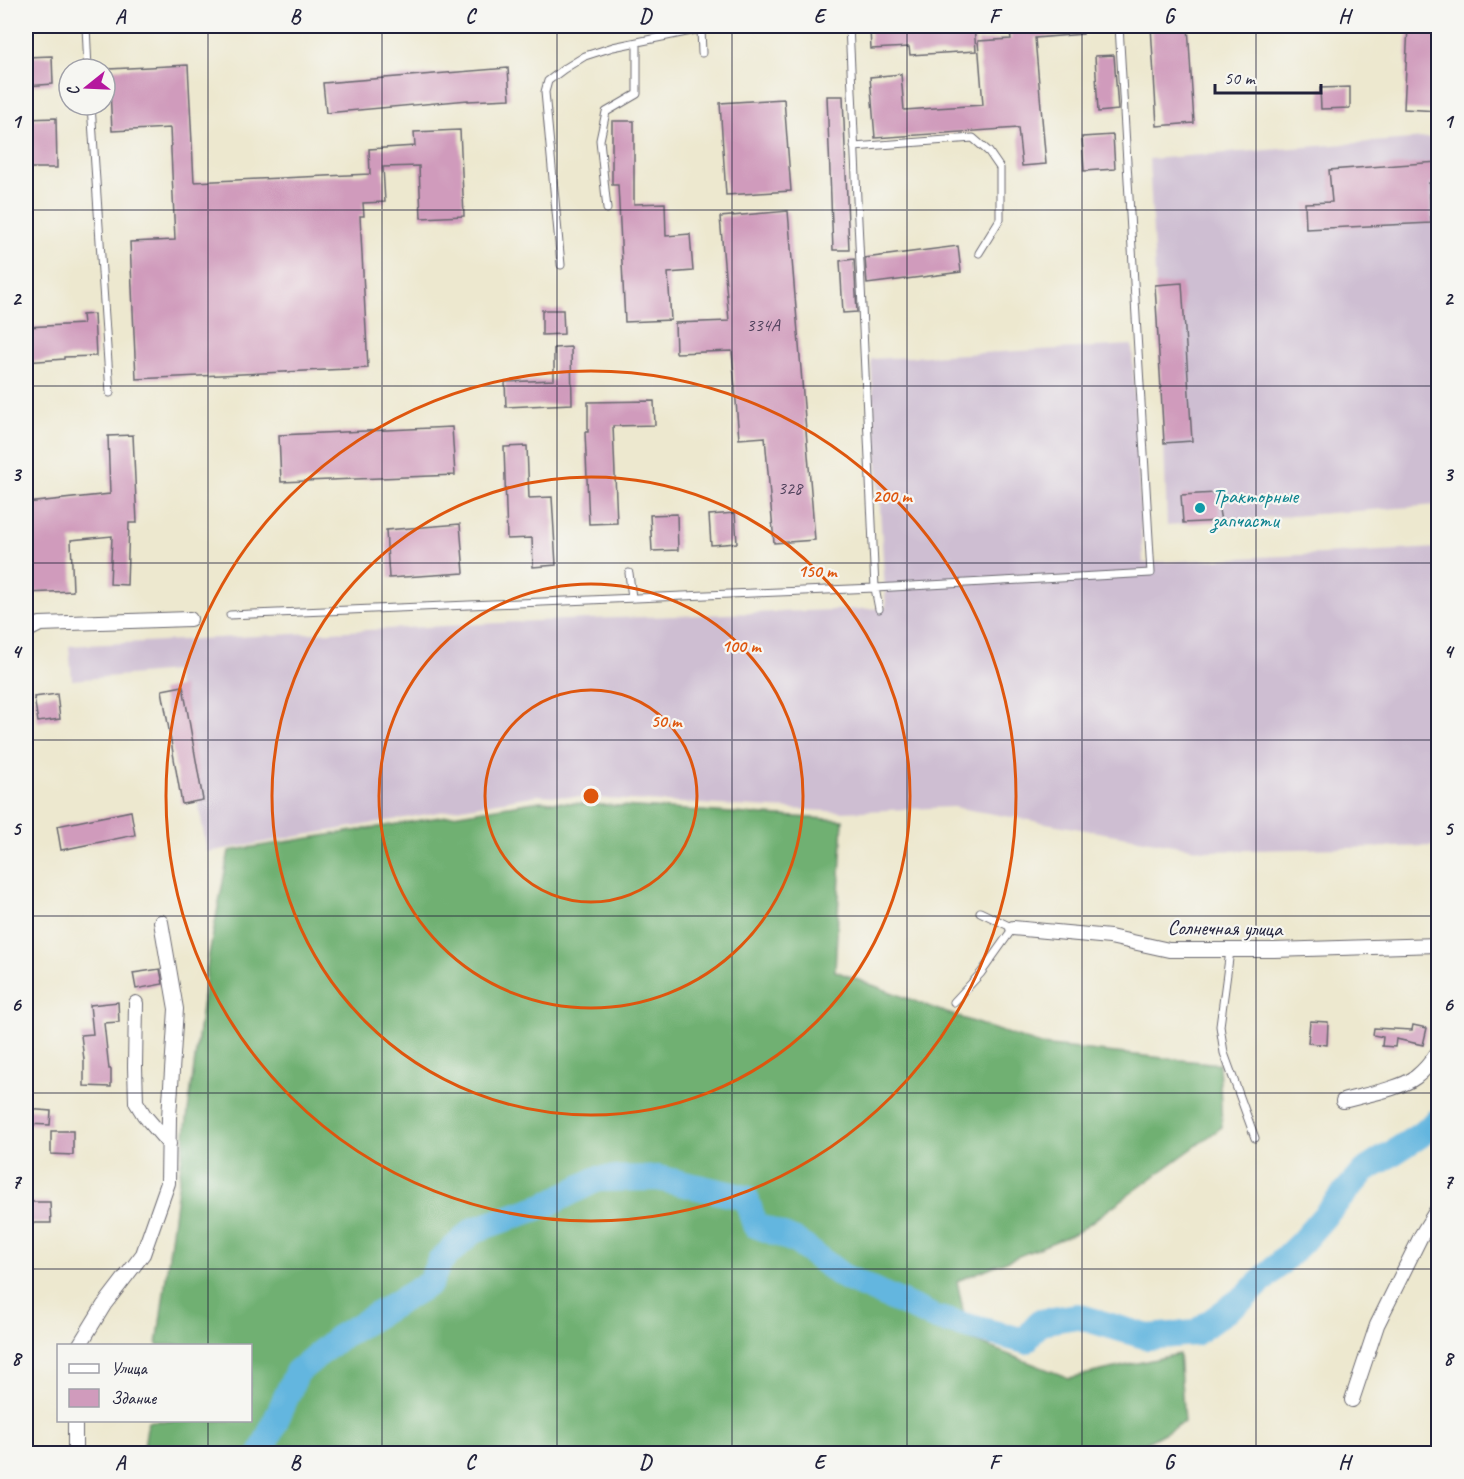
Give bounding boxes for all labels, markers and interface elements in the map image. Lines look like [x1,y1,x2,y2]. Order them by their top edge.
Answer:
text: A [115,4,127,29]
text: B [290,4,302,29]
text: C [465,4,477,29]
text: D [639,4,653,29]
text: E [814,4,828,29]
text: F [989,4,1003,29]
text: G [1164,4,1177,29]
text: H [1338,4,1353,29]
north arrow [57,57,117,117]
scale bar [1215,57,1322,95]
text: 50 m [1224,67,1257,89]
text: С [62,82,84,98]
text: 1 [12,109,23,134]
text: 1 [1444,109,1455,134]
text: 2 [12,286,23,311]
text: 2 [1444,286,1455,311]
house number: 334А [746,314,781,336]
text: 3 [12,462,23,487]
text: 3 [1444,462,1455,487]
house number: 328 [778,477,804,499]
place label: Тракторные запчасти [1209,483,1300,534]
text: 200 m [873,485,913,507]
marker: Тракторные запчасти [1193,501,1207,515]
text: 150 m [798,560,838,582]
text: 100 m [722,635,762,657]
text: 4 [12,639,24,664]
text: 4 [1444,639,1456,664]
text: 50 m [651,710,683,732]
centre of rings [581,786,601,806]
text: 5 [12,816,23,841]
text: 5 [1444,816,1455,841]
street label: Солнечная улица [1167,914,1284,942]
text: 6 [11,992,22,1017]
text: 6 [1443,992,1454,1017]
text: 7 [12,1169,23,1194]
text: 7 [1444,1169,1455,1194]
legend [57,1344,252,1422]
text: 8 [12,1346,24,1371]
text: 8 [1444,1346,1456,1371]
text: Улица [111,1357,148,1379]
text: Здание [111,1387,157,1409]
text: A [115,1450,127,1475]
text: B [290,1450,302,1475]
text: C [465,1450,477,1475]
text: D [639,1450,653,1475]
text: E [814,1450,828,1475]
text: F [989,1450,1003,1475]
text: G [1164,1450,1177,1475]
text: H [1338,1450,1353,1475]

